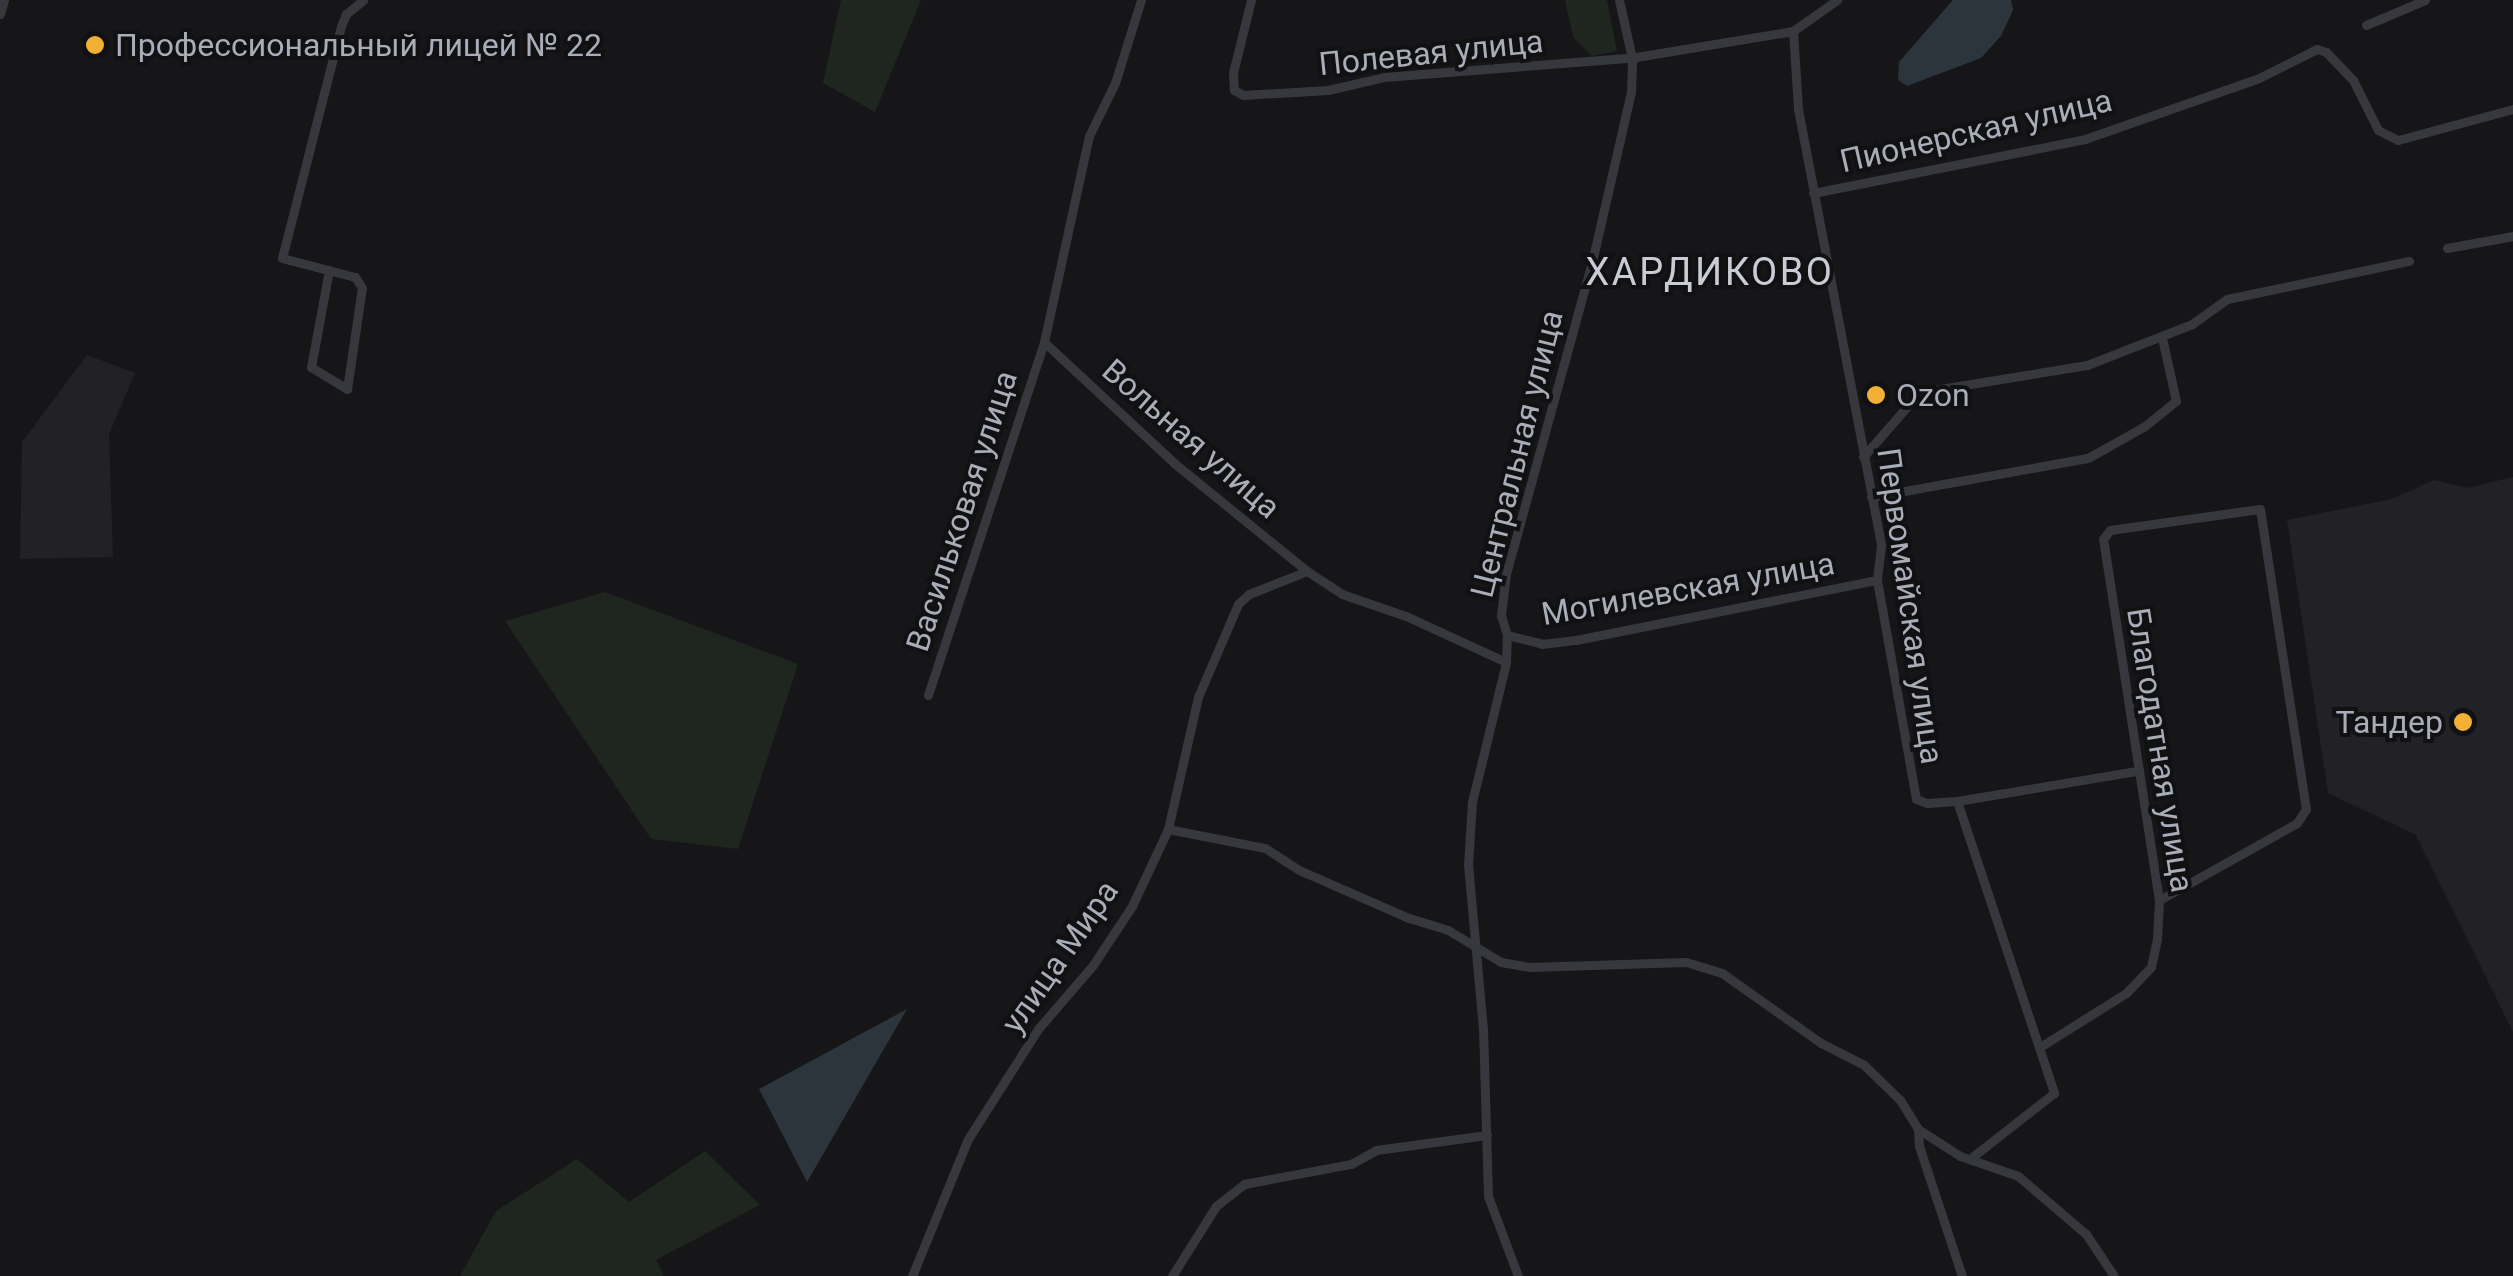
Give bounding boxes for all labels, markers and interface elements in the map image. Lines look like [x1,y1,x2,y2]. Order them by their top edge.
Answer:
street label: Полевая улица [1317,22,1545,84]
place label: Профессиональный лицей № 22 [115,26,602,64]
marker: Профессиональный лицей № 22 [84,34,106,56]
street label: Пионерская улица [1836,81,2116,181]
district label: ХАРДИКОВО [1586,250,1834,296]
street label: Центральная улица [1463,306,1571,602]
street label: Вольная улица [1094,351,1288,527]
street label: Васильковая улица [899,366,1025,656]
place label: Ozon [1896,376,1970,414]
marker: Ozon [1865,384,1887,406]
street label: Первомайская улица [1869,446,1951,766]
street label: Могилевская улица [1539,544,1837,634]
street label: Благодатная улица [2119,605,2201,895]
place label: Тандер [2336,703,2443,741]
marker: Тандер [2452,711,2474,733]
street label: улица Мира [993,873,1127,1041]

